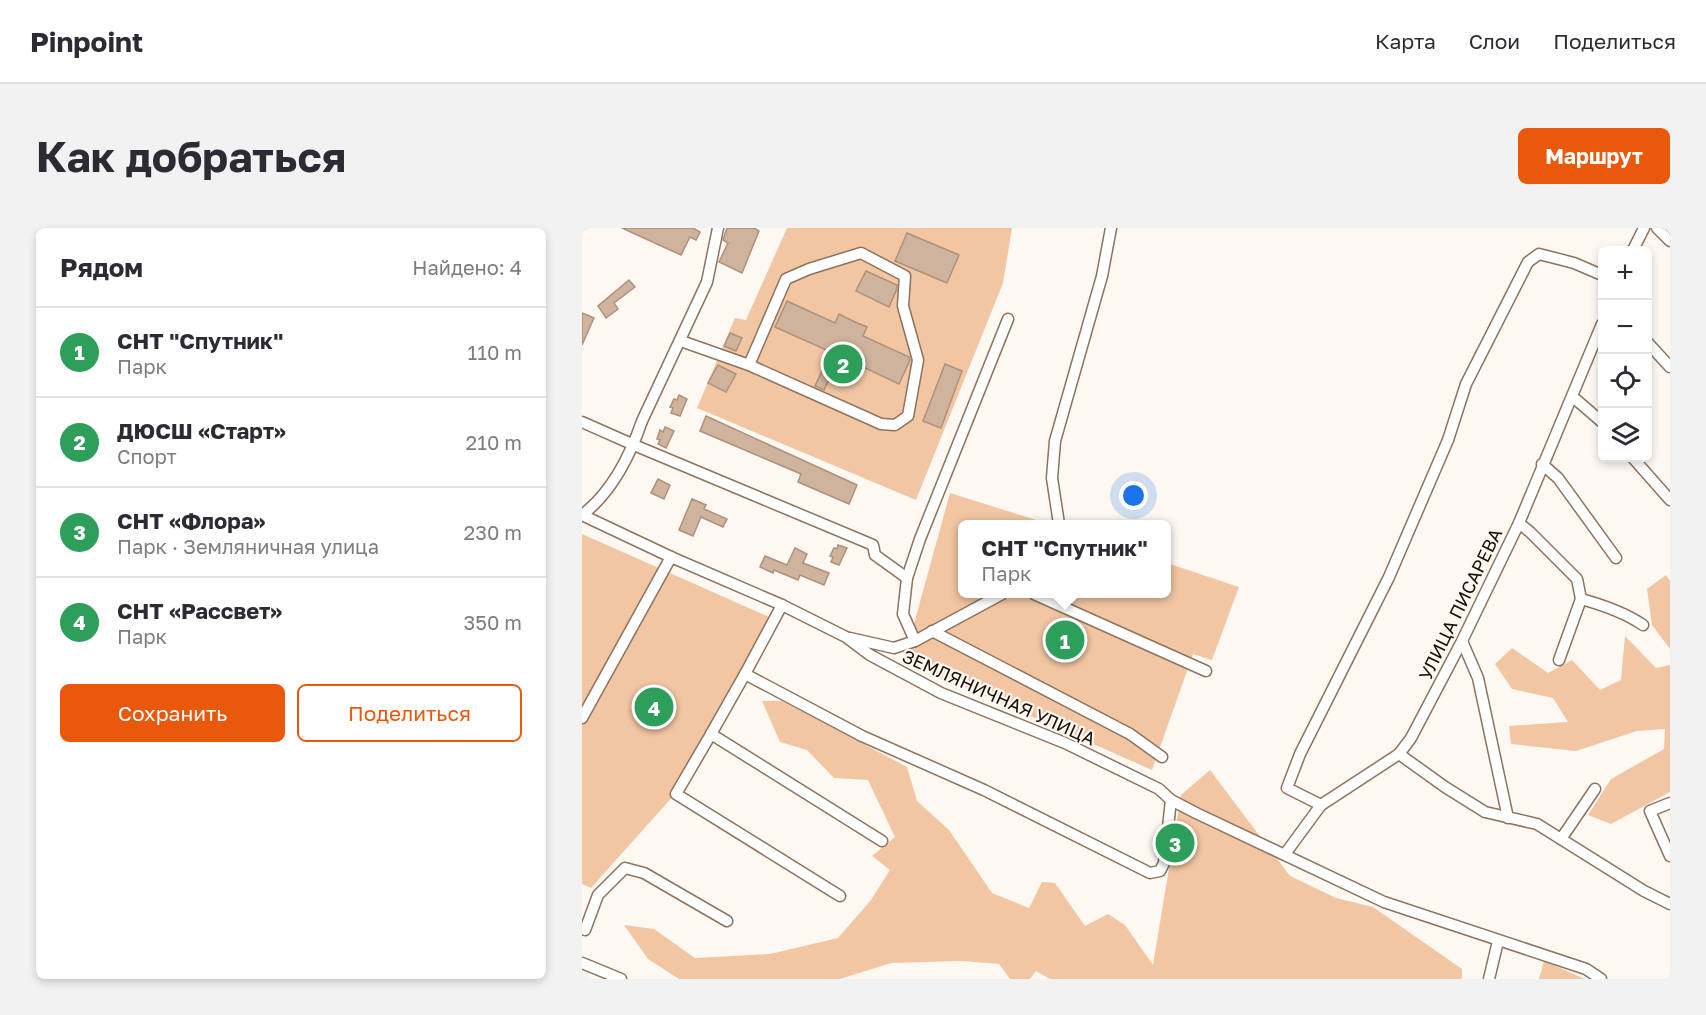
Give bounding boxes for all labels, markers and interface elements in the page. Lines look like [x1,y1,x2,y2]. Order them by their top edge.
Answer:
text: Pinpoint [30,25,143,58]
text: Карта [1375,28,1436,54]
text: Слои [1469,28,1520,54]
text: Поделиться [1553,28,1676,54]
button: Маршрут [1518,128,1670,184]
text: Как добраться [36,131,346,181]
map controls [1598,246,1652,462]
button: + [1598,246,1652,300]
text: Рядом [60,252,143,283]
text: Найдено: 4 [412,255,522,279]
button: − [1598,300,1652,354]
text: СНТ "Спутник" [117,327,283,354]
text: 1 [74,340,85,364]
text: 110 m [468,340,522,364]
pin: 2 [824,342,862,386]
text: Парк [117,354,167,378]
button: locate [1598,354,1652,408]
button: layers [1598,408,1652,462]
text: ДЮСШ «Старт» [117,417,286,444]
text: 2 [73,430,86,454]
text: 210 m [466,430,522,454]
text: Спорт [117,444,177,468]
your location [1119,481,1148,510]
text: СНТ «Флора» [117,507,265,534]
text: 3 [73,520,86,544]
text: 230 m [464,520,522,544]
popup [958,520,1171,598]
street label: УЛИЦА ПИСАРЕВА [1414,525,1506,683]
text: Парк · Земляничная улица [117,534,379,558]
text: СНТ "Спутник" [981,534,1148,561]
text: Парк [981,561,1031,585]
text: СНТ «Рассвет» [117,597,282,624]
text: 4 [73,610,86,634]
text: 350 m [464,610,522,634]
pin: 1 [1046,618,1084,662]
text: Парк [117,624,167,648]
street label: ЗЕМЛЯНИЧНАЯ УЛИЦА [899,644,1099,750]
button: Сохранить [60,684,285,742]
button: Поделиться [297,684,522,742]
pin: 4 [634,684,674,730]
pin: 3 [1156,820,1194,866]

